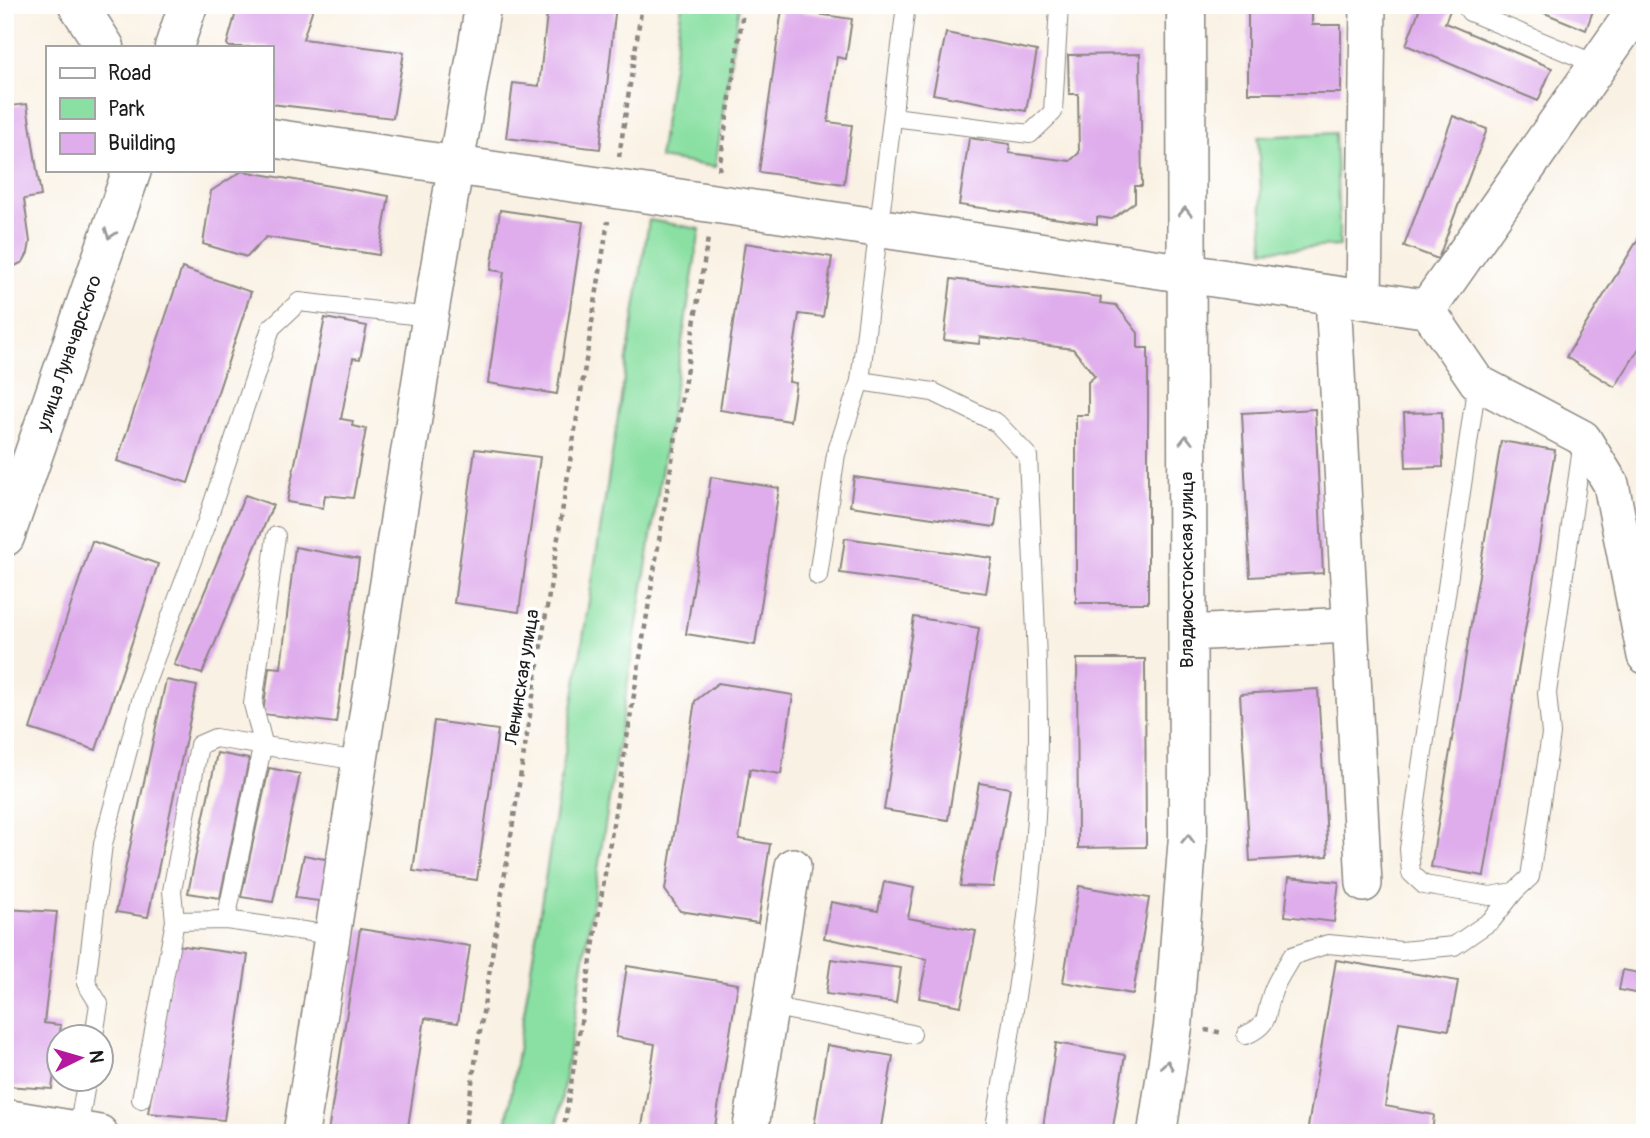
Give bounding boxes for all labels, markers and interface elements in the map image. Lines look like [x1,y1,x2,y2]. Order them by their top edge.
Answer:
legend [46,46,273,172]
text: Road [108,60,152,87]
text: Park [108,96,145,123]
text: Building [108,130,175,157]
one-way arrow [1177,207,1193,217]
one-way arrow [104,228,118,240]
street label: улица Луначарского [31,272,107,435]
one-way arrow [1178,434,1194,445]
street label: Владивостокская улица [1175,472,1199,668]
street label: Ленинская улица [499,607,545,747]
one-way arrow [1180,833,1195,844]
north arrow [46,1023,116,1092]
text: N [83,1049,108,1064]
one-way arrow [1160,1059,1175,1071]

